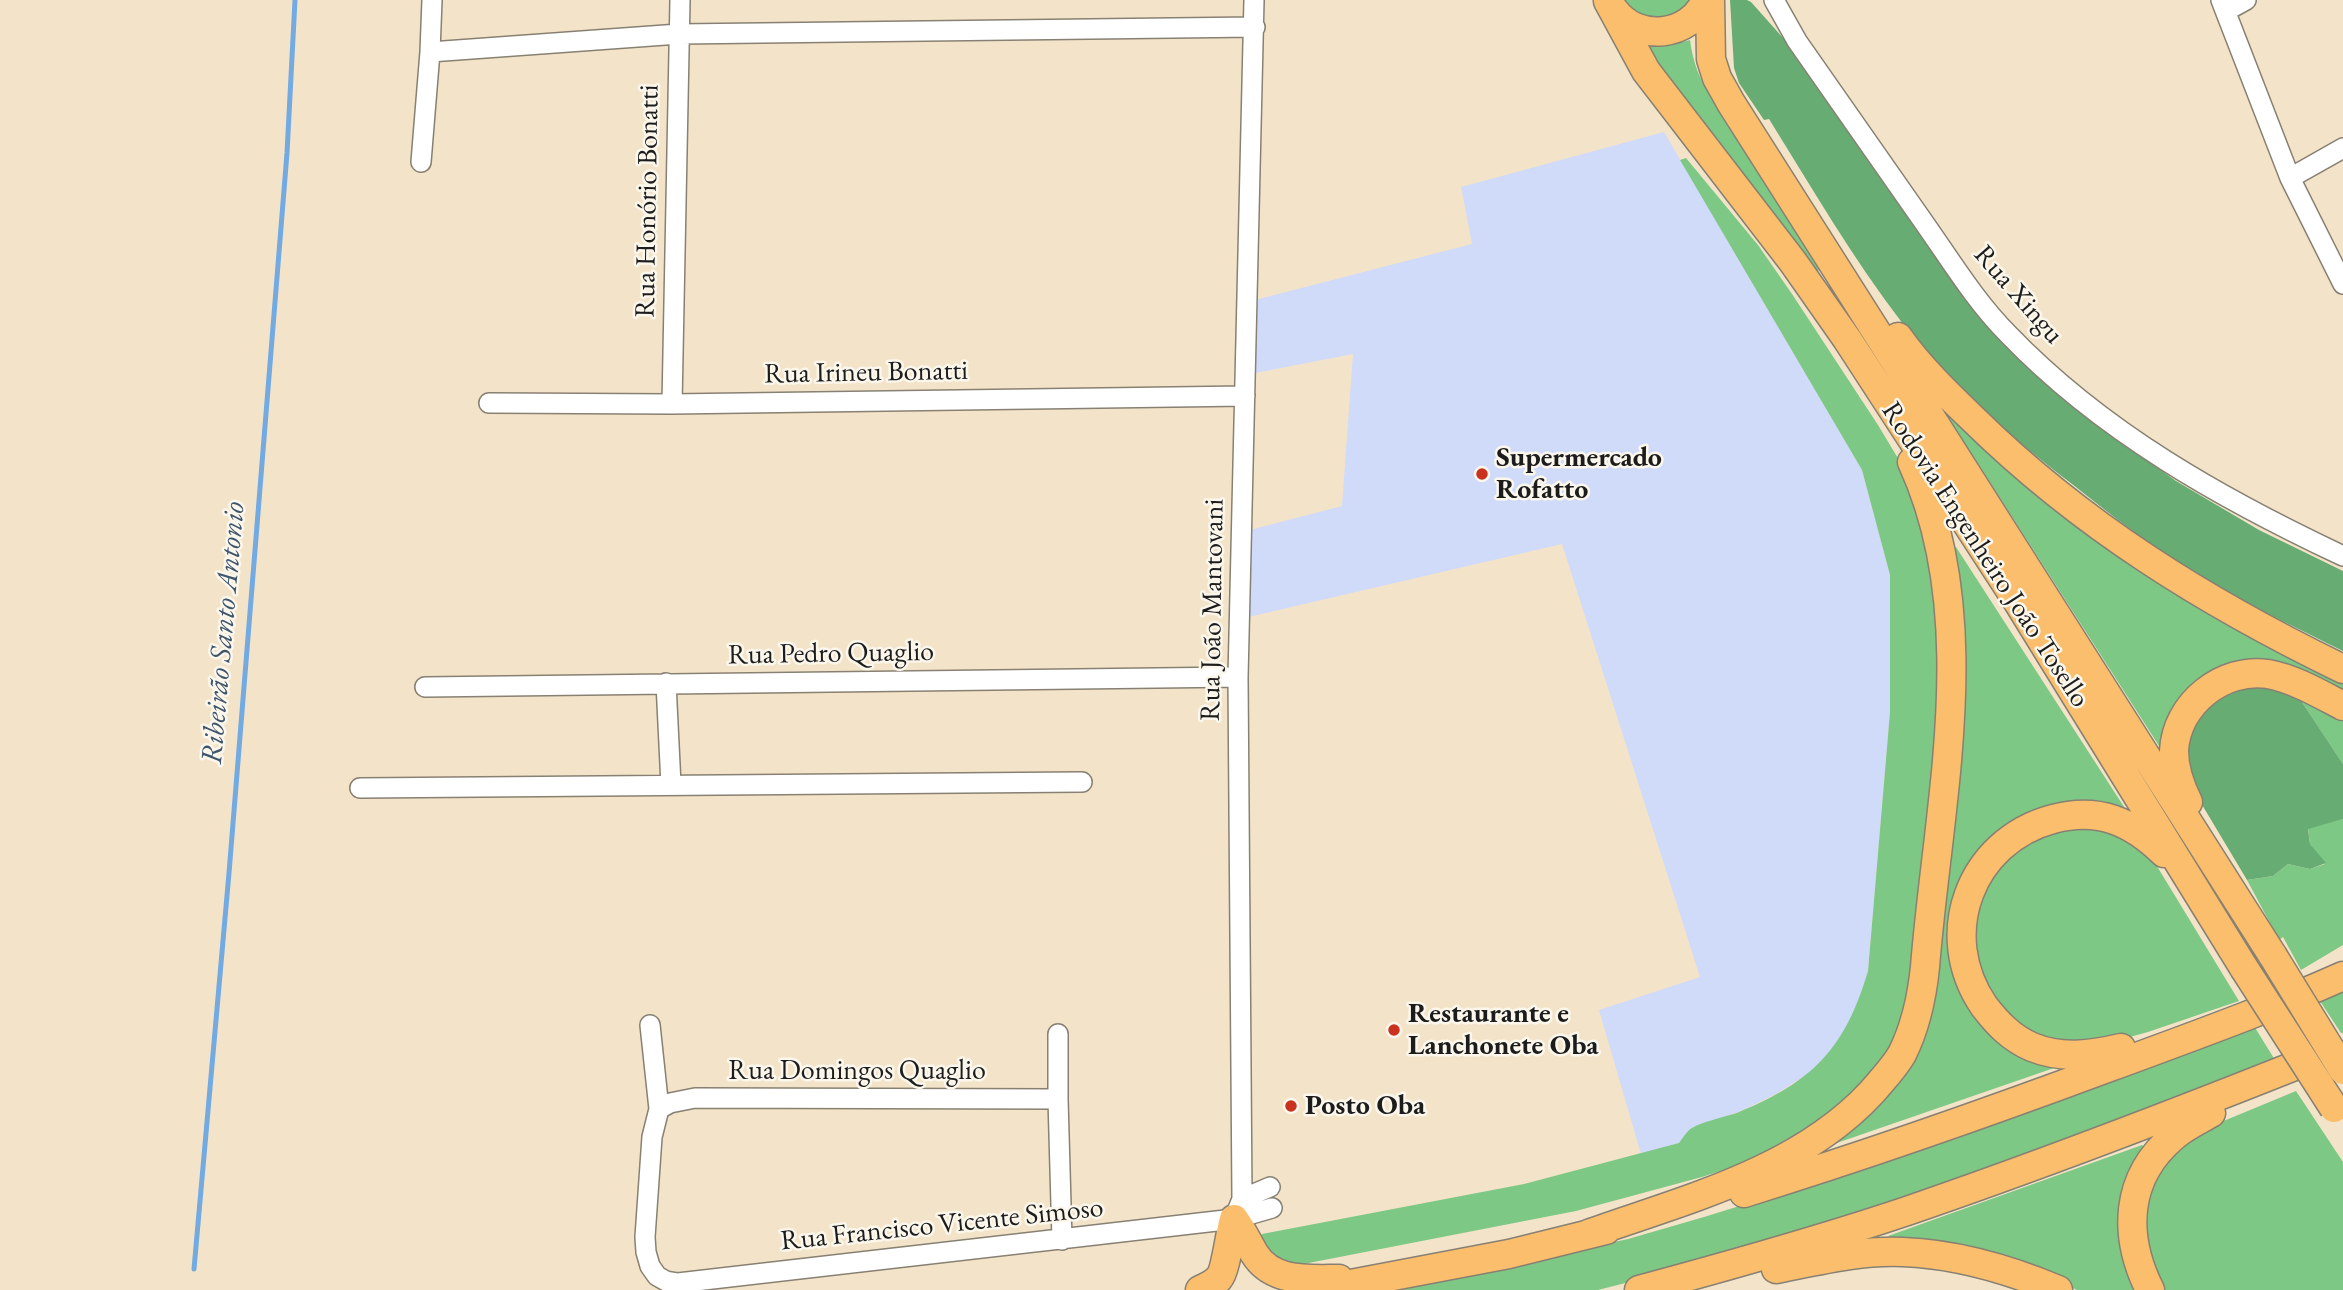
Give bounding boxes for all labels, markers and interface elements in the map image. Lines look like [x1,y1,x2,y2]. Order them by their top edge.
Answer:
street label: Rua Honório Bonatti [629,84,667,318]
street label: Rua Xingu [1966,239,2070,351]
street label: Rua Irineu Bonatti [764,354,968,392]
street label: Rodovia Engenheiro João Tosello [1874,396,2096,714]
place label: Supermercado Rofatto [1496,441,1662,507]
marker: Supermercado Rofatto [1474,466,1490,482]
street label: Rua João Mantovani [1194,498,1232,722]
water label: Ribeirão Santo Antonio [195,500,253,766]
street label: Rua Pedro Quaglio [728,635,934,673]
place label: Restaurante e Lanchonete Oba [1408,997,1598,1063]
marker: Restaurante e Lanchonete Oba [1386,1022,1402,1038]
street label: Rua Domingos Quaglio [728,1054,986,1088]
place label: Posto Oba [1305,1089,1425,1123]
marker: Posto Oba [1283,1098,1299,1114]
street label: Rua Francisco Vicente Simoso [779,1191,1105,1259]

